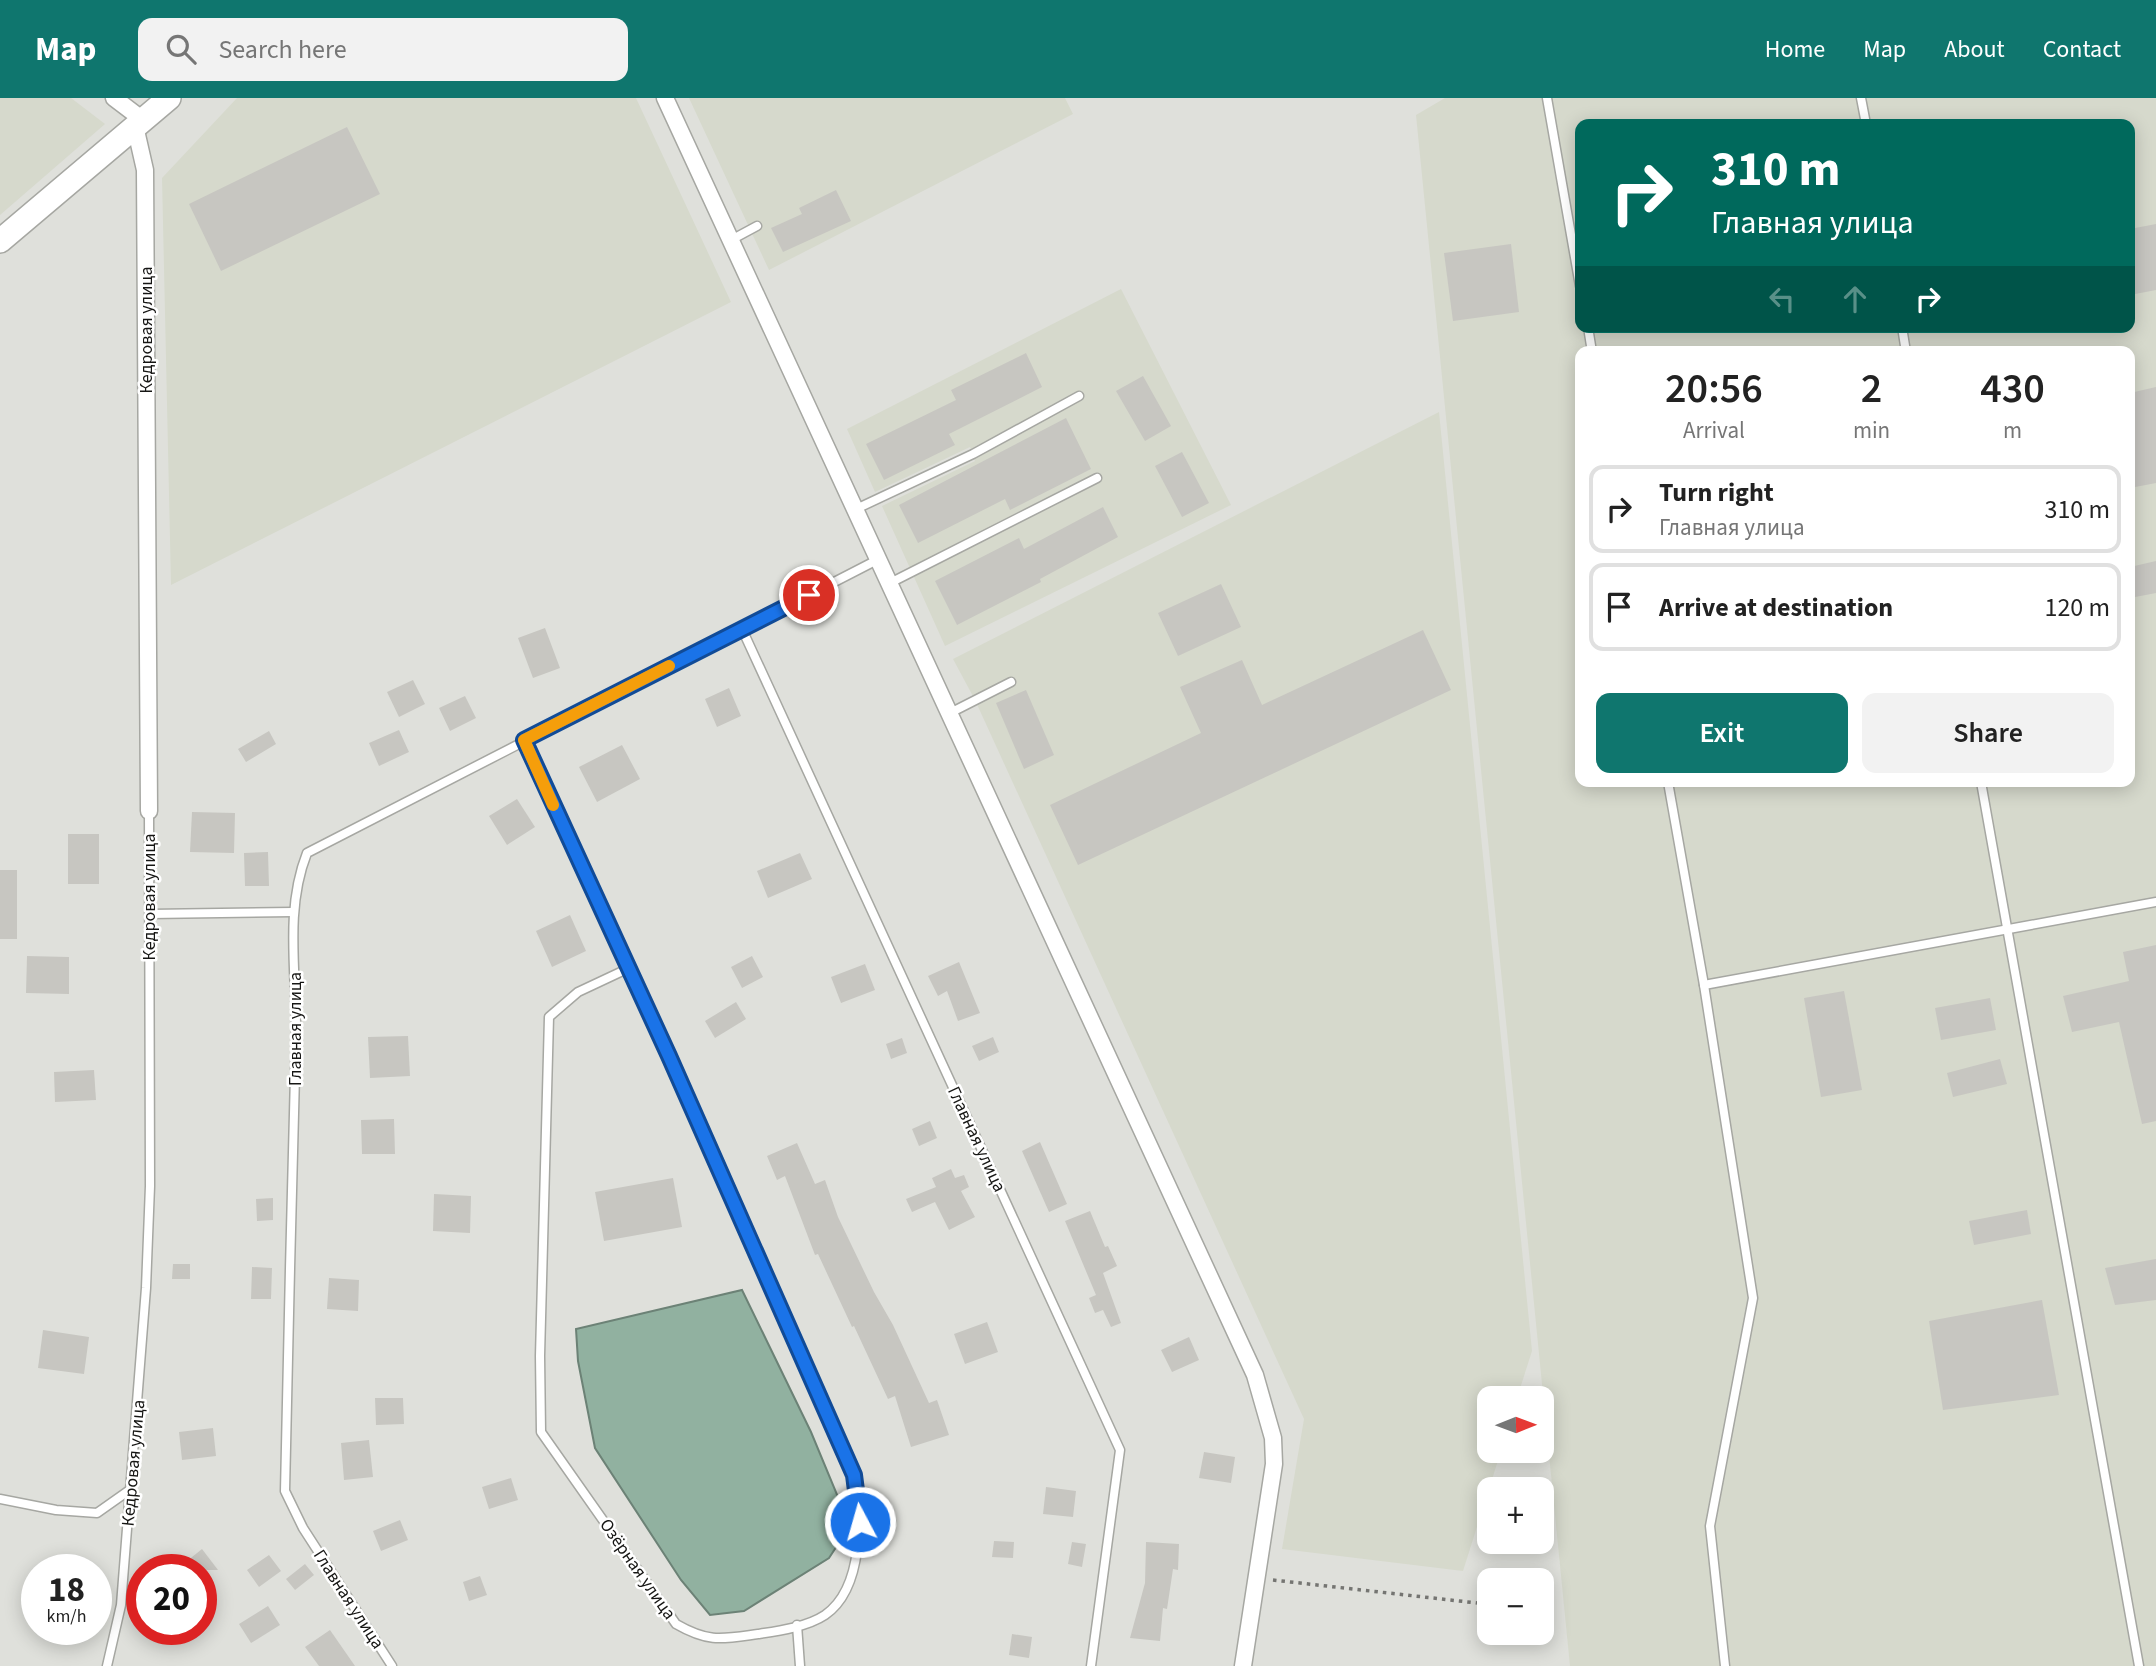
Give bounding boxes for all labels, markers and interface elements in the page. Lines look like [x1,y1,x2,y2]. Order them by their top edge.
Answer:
search box [138,18,628,81]
text: Map [35,26,96,73]
icon: search [162,30,200,68]
text: Search here [218,31,347,68]
text: Home [1765,32,1825,67]
text: Map [1863,32,1906,67]
text: About [1944,32,2005,67]
text: Contact [2043,32,2121,67]
text: 310 m [1711,135,1840,205]
icon: right [1596,147,1687,238]
text: Главная улица [1711,200,1914,246]
street label: Кедровая улица [134,266,159,394]
icon: left [1763,280,1801,318]
icon: ahead [1836,280,1874,318]
icon: right [1909,280,1947,318]
text: 20:56 [1665,359,1763,419]
text: 2 [1861,359,1882,419]
text: 430 [1980,359,2045,419]
text: Arrival [1683,414,1745,447]
text: min [1853,414,1890,447]
text: m [2003,414,2022,447]
text: Turn right [1659,474,1774,511]
icon: right [1600,490,1638,528]
text: 310 m [2044,491,2110,528]
text: Главная улица [1659,511,1805,544]
pin [779,565,839,625]
icon: arrive [790,576,828,614]
icon: arrive [1600,588,1638,626]
text: Arrive at destination [1659,589,1893,626]
text: 120 m [2044,589,2110,626]
button: Exit [1596,693,1848,773]
button: Share [1862,693,2114,773]
street label: Кедровая улица [137,833,162,961]
street label: Главная улица [283,972,308,1086]
street label: Главная улица [941,1082,1012,1196]
north arrow [1477,1386,1554,1463]
map controls [1477,1386,1554,1645]
street label: Кедровая улица [116,1399,151,1527]
button: + [1477,1477,1554,1554]
position arrow [823,1485,897,1559]
street label: Озёрная улица [593,1514,682,1625]
street label: Главная улица [307,1545,390,1654]
speed limit sign: 20 [126,1554,217,1645]
text: 18 [48,1565,85,1615]
button: − [1477,1568,1554,1645]
text: km/h [47,1604,86,1629]

